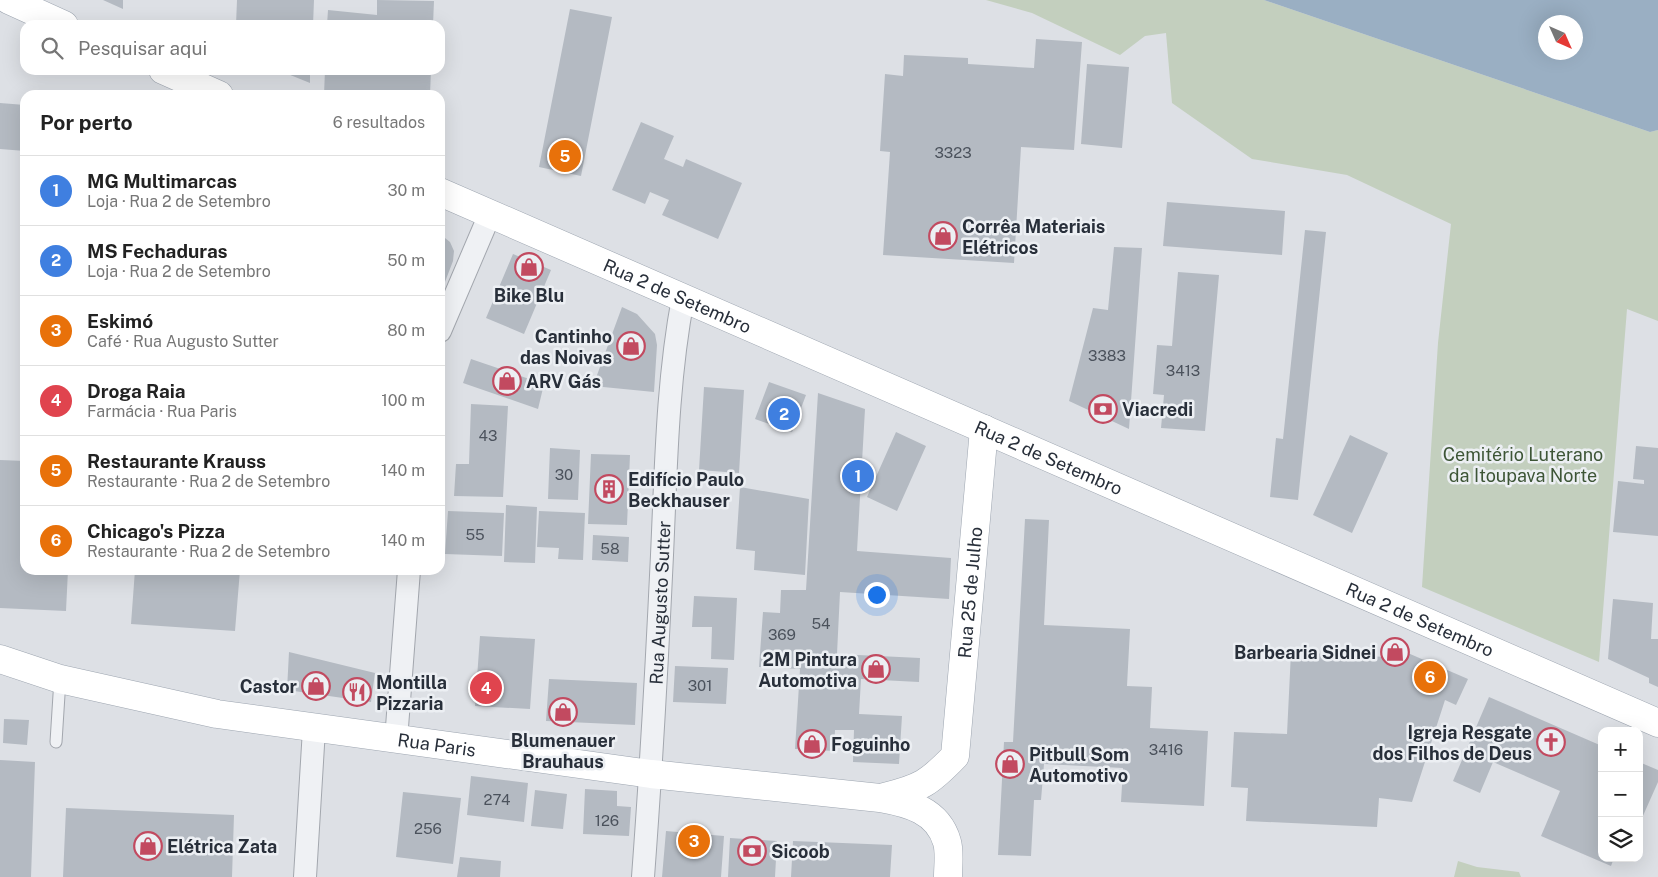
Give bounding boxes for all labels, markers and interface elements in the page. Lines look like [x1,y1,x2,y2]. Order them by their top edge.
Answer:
north arrow [1538,15,1583,60]
search box [20,20,445,75]
icon: search [38,34,66,62]
text: Pesquisar aqui [78,37,207,59]
text: Por perto [40,110,133,135]
text: 6 resultados [333,113,425,132]
pin: 5 [549,137,581,175]
house number: 3323 [934,144,972,161]
text: MG Multimarcas [87,170,237,192]
text: 1 [53,181,59,200]
text: 30 m [388,181,425,200]
text: Loja · Rua 2 de Setembro [87,192,271,211]
place label: Corrêa Materiais Elétricos [962,216,1105,258]
shop icon: Corrêa Materiais Elétricos [928,221,958,251]
text: MS Fechaduras [87,240,228,262]
text: 2 [51,251,61,270]
text: 50 m [387,251,425,270]
shop icon: Bike Blu [514,252,544,282]
street label: Rua 2 de Setembro [600,254,755,337]
text: Loja · Rua 2 de Setembro [87,262,271,281]
place label: Bike Blu [494,285,564,306]
text: Eskimó [87,310,153,332]
text: 3 [51,321,61,340]
text: 80 m [387,321,425,340]
place label: Cantinho das Noivas [520,326,612,368]
shop icon: Cantinho das Noivas [616,331,646,361]
text: Café · Rua Augusto Sutter [87,332,279,351]
house number: 3383 [1088,347,1126,364]
house number: 3413 [1166,362,1200,379]
shop icon: ARV Gás [492,366,522,396]
place label: ARV Gás [526,371,601,392]
text: Droga Raia [87,380,186,402]
text: 4 [51,391,61,410]
text: 100 m [381,391,425,410]
bank icon: Viacredi [1088,394,1118,424]
pin: 2 [768,395,800,433]
place label: Viacredi [1122,399,1193,420]
text: Farmácia · Rua Paris [87,402,237,421]
street label: Rua 2 de Setembro [972,416,1126,499]
house number: 43 [479,427,497,444]
park label: Cemitério Luterano da Itoupava Norte [1443,444,1603,486]
text: Restaurante Krauss [87,450,266,472]
pin: 1 [842,457,874,495]
text: 5 [51,461,61,480]
text: 140 m [381,461,425,480]
house number: 30 [555,466,573,483]
place label: Edifício Paulo Beckhauser [628,469,744,511]
text: Restaurante · Rua 2 de Setembro [87,472,330,491]
building icon: Edifício Paulo Beckhauser [594,474,624,504]
text: Chicago's Pizza [87,520,225,542]
street label: Rua Augusto Sutter [645,520,674,685]
house number: 55 [465,526,485,543]
street label: Rua 25 de Julho [953,526,986,659]
text: 6 [51,531,61,550]
text: 140 m [381,531,425,550]
house number: 58 [600,540,620,557]
text: Restaurante · Rua 2 de Setembro [87,542,330,561]
street label: Rua 2 de Setembro [1343,578,1497,661]
your location [864,582,890,608]
house number: 54 [811,615,831,632]
house number: 369 [768,626,796,643]
shop icon: Barbearia Sidnei [1380,637,1410,667]
place label: Barbearia Sidnei [1234,642,1376,663]
place label: 2M Pintura Automotiva [758,649,857,691]
shop icon: 2M Pintura Automotiva [861,654,891,684]
pin: 6 [1414,658,1446,696]
pin: 4 [470,669,502,707]
shop icon: Castor [301,671,331,701]
place label: Montilla Pizzaria [376,672,447,714]
place label: Castor [240,676,298,697]
restaurant icon: Montilla Pizzaria [342,677,372,707]
house number: 301 [688,677,712,694]
shop icon: Blumenauer Brauhaus [548,697,578,727]
place label: Igreja Resgate dos Filhos de Deus [1372,722,1532,764]
church icon: Igreja Resgate dos Filhos de Deus [1536,727,1566,757]
map controls [1598,727,1643,862]
button: + [1598,727,1643,772]
street label: Rua Paris [396,729,477,760]
shop icon: Foguinho [797,729,827,759]
place label: Blumenauer Brauhaus [511,730,616,772]
place label: Foguinho [831,734,910,755]
house number: 3416 [1149,741,1183,758]
place label: Pitbull Som Automotivo [1029,744,1129,786]
shop icon: Pitbull Som Automotivo [995,749,1025,779]
button: − [1598,772,1643,817]
house number: 274 [484,791,510,808]
house number: 126 [595,812,619,829]
button: layers [1598,817,1643,862]
house number: 256 [414,820,442,837]
pin: 3 [678,822,710,860]
shop icon: Elétrica Zata [133,831,163,861]
place label: Elétrica Zata [167,836,277,857]
bank icon: Sicoob [737,836,767,866]
place label: Sicoob [771,841,830,862]

